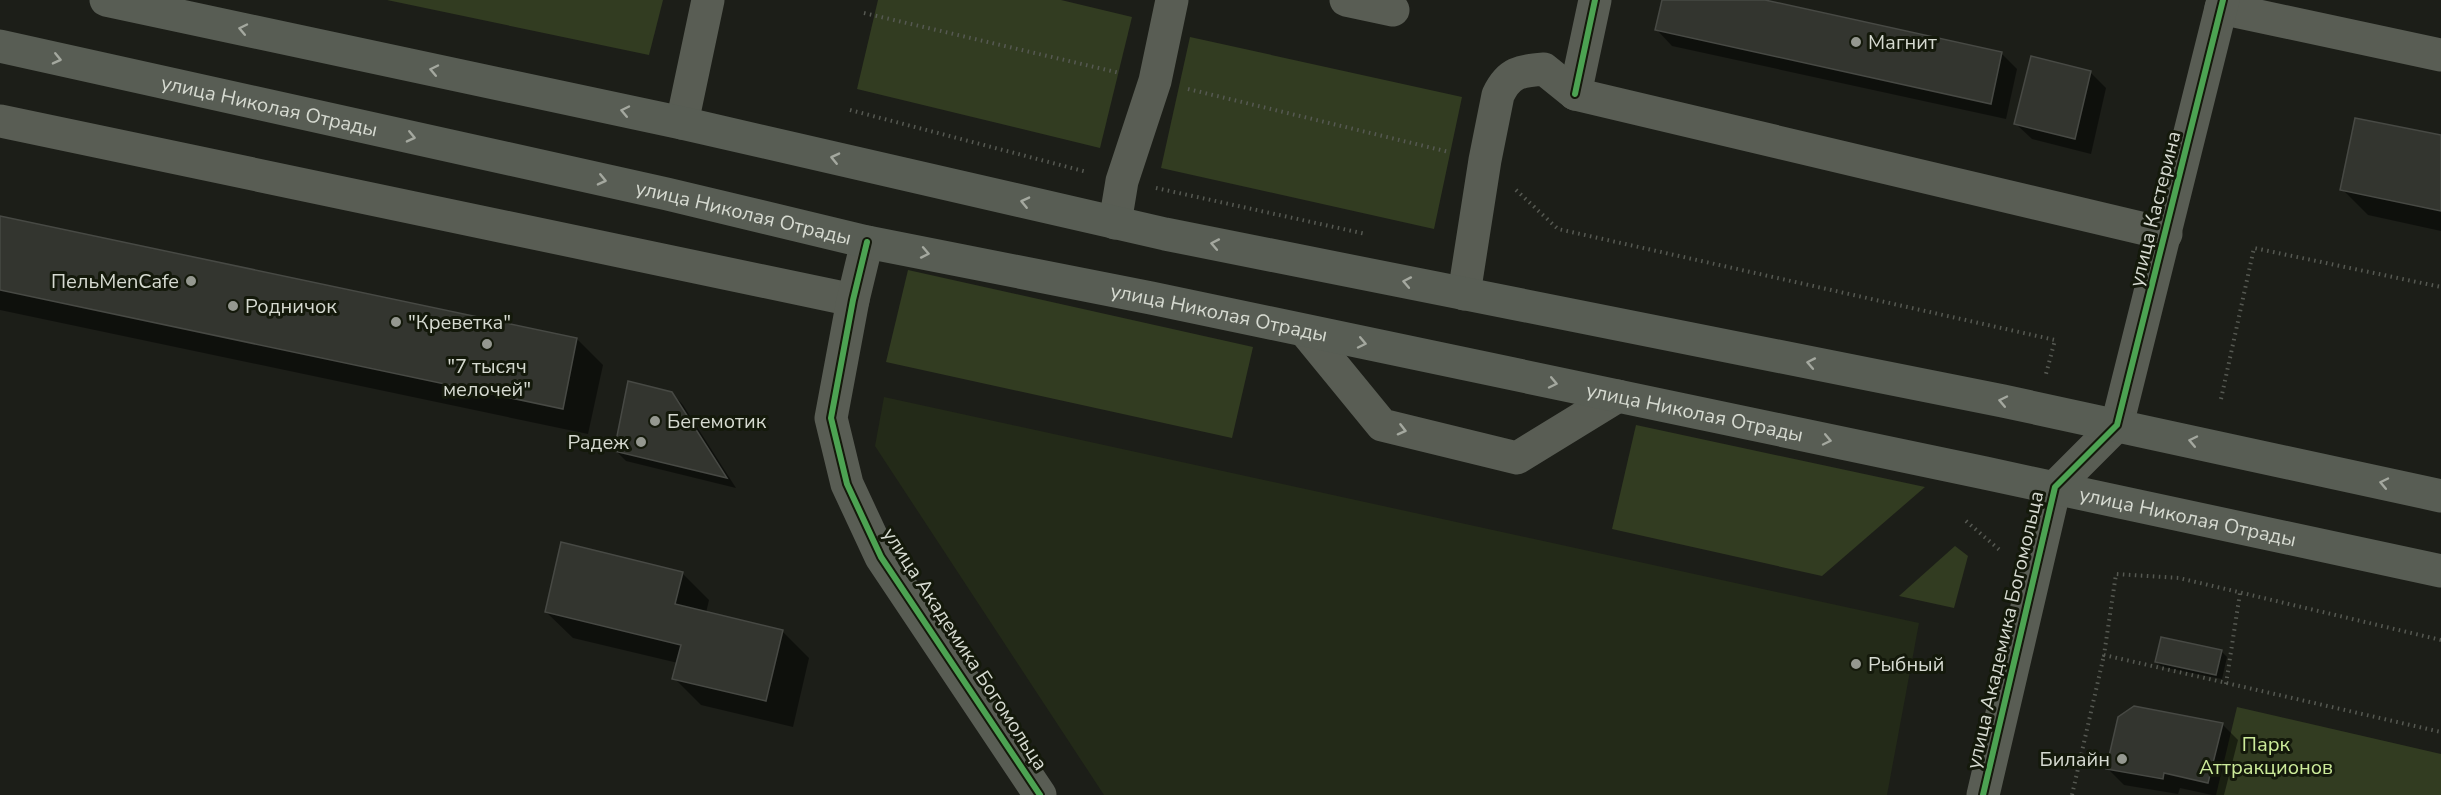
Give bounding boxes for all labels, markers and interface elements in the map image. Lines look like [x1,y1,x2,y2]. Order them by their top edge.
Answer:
one-way arrow [239,23,249,36]
place label: Магнит [1868,29,1937,56]
marker: Магнит [1849,35,1863,49]
one-way arrow [52,51,62,64]
one-way arrow [429,64,439,77]
street label: улица Николая Отрады [159,69,380,143]
one-way arrow [620,105,630,118]
street label: улица Кастерина [2123,128,2187,290]
one-way arrow [406,130,416,143]
one-way arrow [830,153,840,166]
one-way arrow [597,173,607,186]
street label: улица Николая Отрады [633,174,854,251]
one-way arrow [1020,196,1030,209]
one-way arrow [1211,238,1221,251]
one-way arrow [919,246,929,259]
place label: ПельMenCafe [51,268,179,295]
marker: ПельMenCafe [184,274,198,288]
one-way arrow [1402,276,1412,289]
street label: улица Николая Отрады [1108,277,1330,348]
place label: Родничок [245,293,337,320]
marker: Родничок [226,299,240,313]
place label: "Креветка" [408,309,511,336]
marker: "Креветка" [389,315,403,329]
one-way arrow [1357,336,1367,349]
marker: "7 тысяч мелочей" [480,337,494,351]
place label: "7 тысяч мелочей" [443,353,531,403]
one-way arrow [1807,357,1817,370]
one-way arrow [1548,376,1558,389]
street label: улица Николая Отрады [1584,376,1806,448]
one-way arrow [1998,395,2008,408]
place label: Бегемотик [667,408,767,435]
marker: Бегемотик [648,414,662,428]
one-way arrow [1397,422,1407,435]
place label: Радеж [567,429,629,456]
one-way arrow [1821,432,1831,445]
marker: Радеж [634,435,648,449]
one-way arrow [2189,435,2199,448]
one-way arrow [2379,477,2389,490]
street label: улица Николая Отрады [2077,480,2299,553]
street label: улица Академика Богомольца [1960,488,2050,772]
street label: улица Академика Богомольца [876,522,1054,776]
place label: Рыбный [1868,651,1944,678]
marker: Рыбный [1849,657,1863,671]
park label: Парк Аттракционов [2199,731,2333,781]
place label: Билайн [2039,746,2110,773]
marker: Билайн [2115,752,2129,766]

